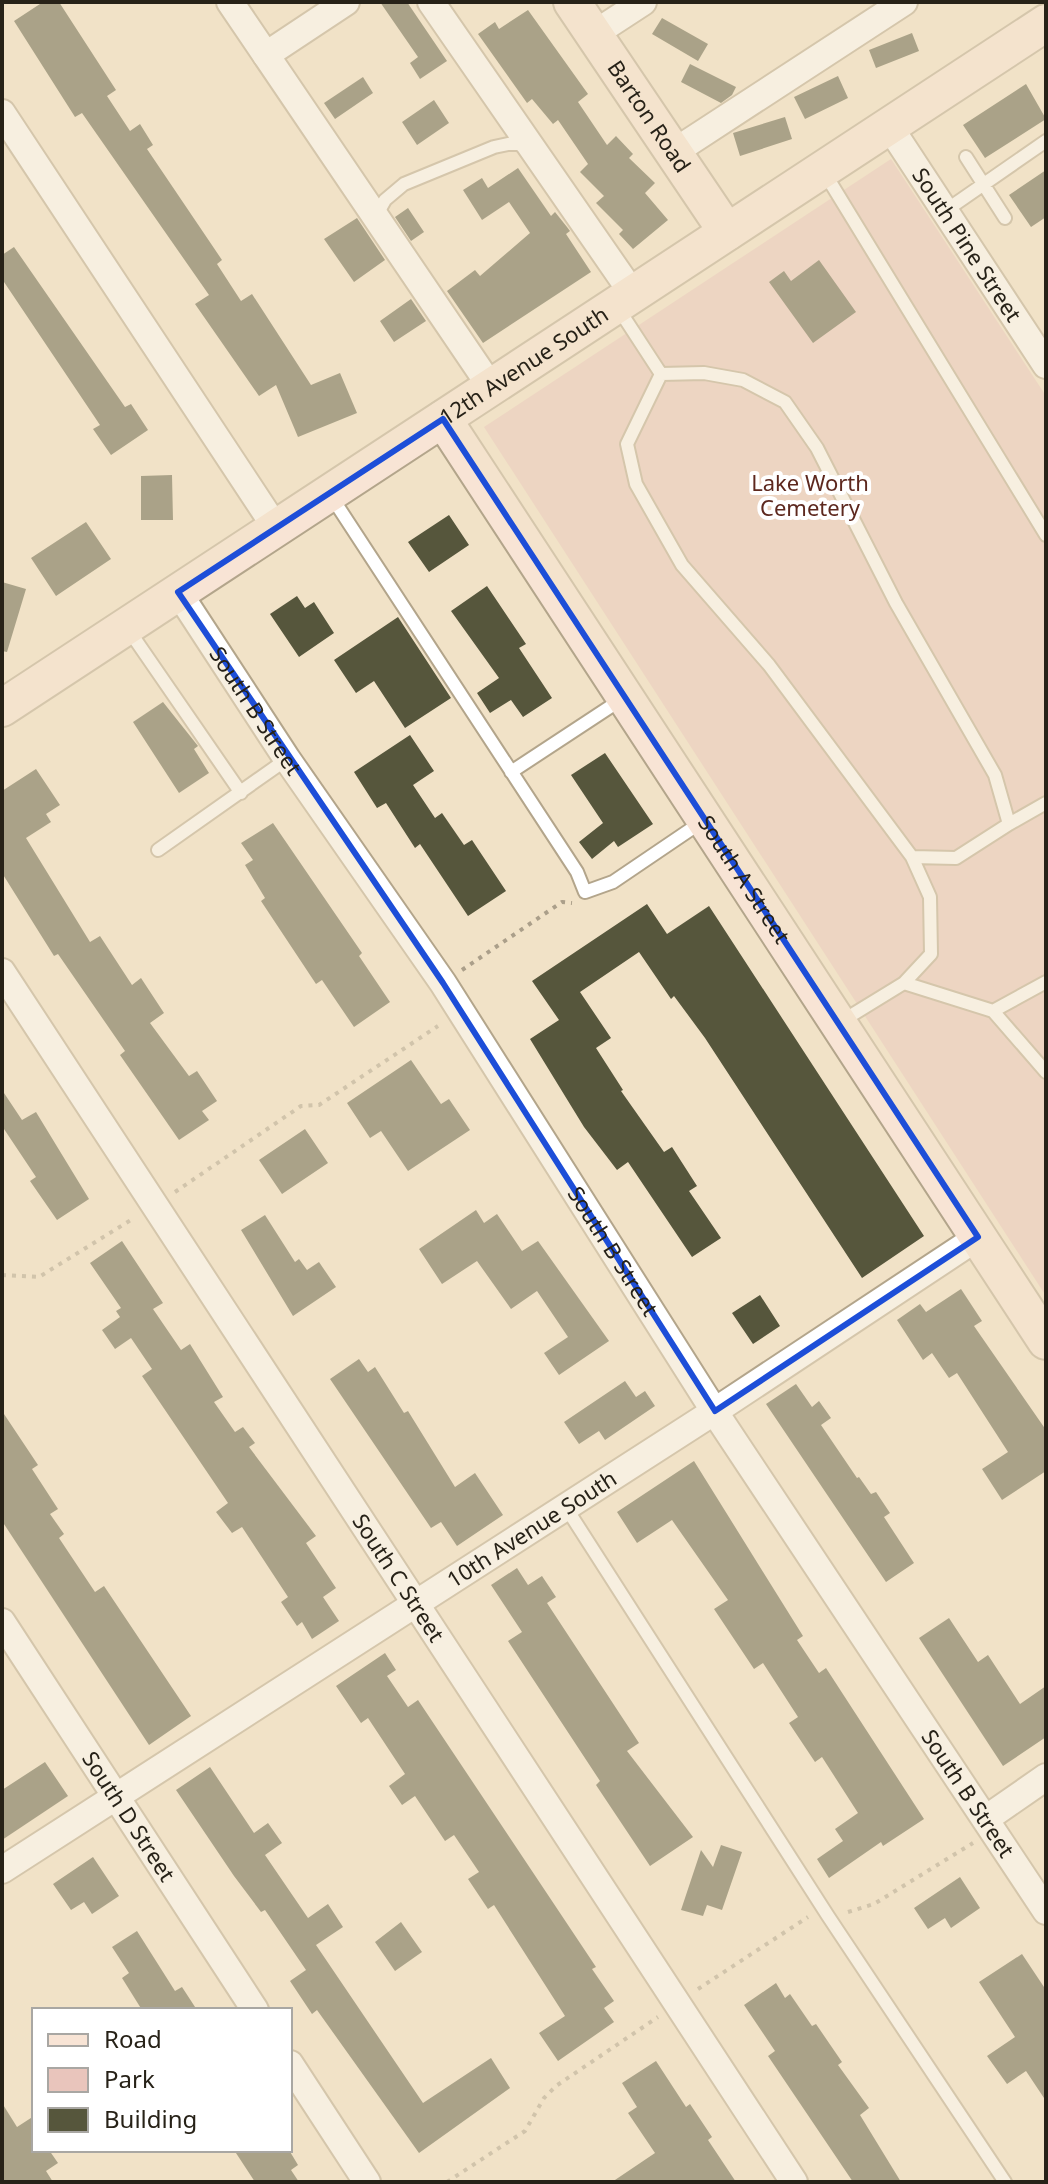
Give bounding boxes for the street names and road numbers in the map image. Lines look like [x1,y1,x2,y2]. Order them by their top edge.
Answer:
street label: Barton Road [601,54,699,178]
street label: South Pine Street [906,161,1029,327]
street label: 12th Avenue South [433,299,613,431]
street label: South B Street [203,640,310,781]
street label: South A Street [692,809,798,949]
street label: South B Street [562,1180,666,1321]
street label: 10th Avenue South [441,1462,622,1594]
street label: South C Street [346,1507,452,1647]
street label: South B Street [915,1723,1022,1863]
street label: South D Street [76,1745,183,1887]

